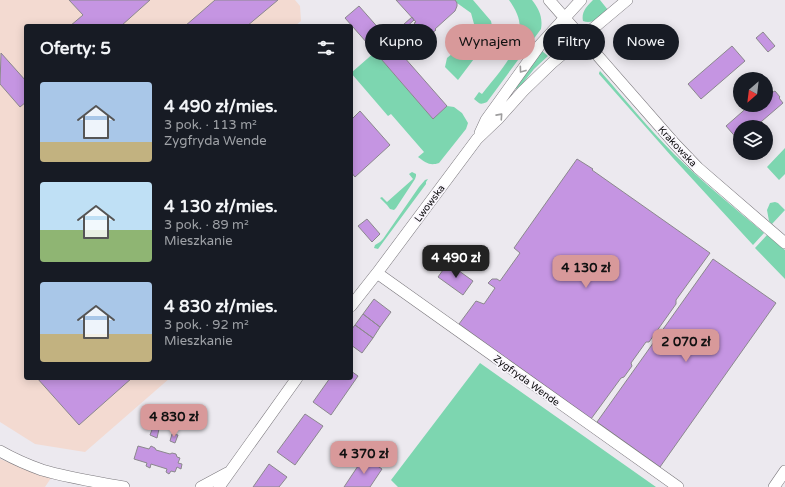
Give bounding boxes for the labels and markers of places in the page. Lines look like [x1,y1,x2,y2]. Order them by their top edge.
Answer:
pin: 4 490 zł [415,245,497,279]
pin: 4 130 zł [545,255,627,289]
pin: 2 070 zł [645,329,727,363]
pin: 4 830 zł [133,404,215,438]
pin: 4 370 zł [323,441,405,475]

